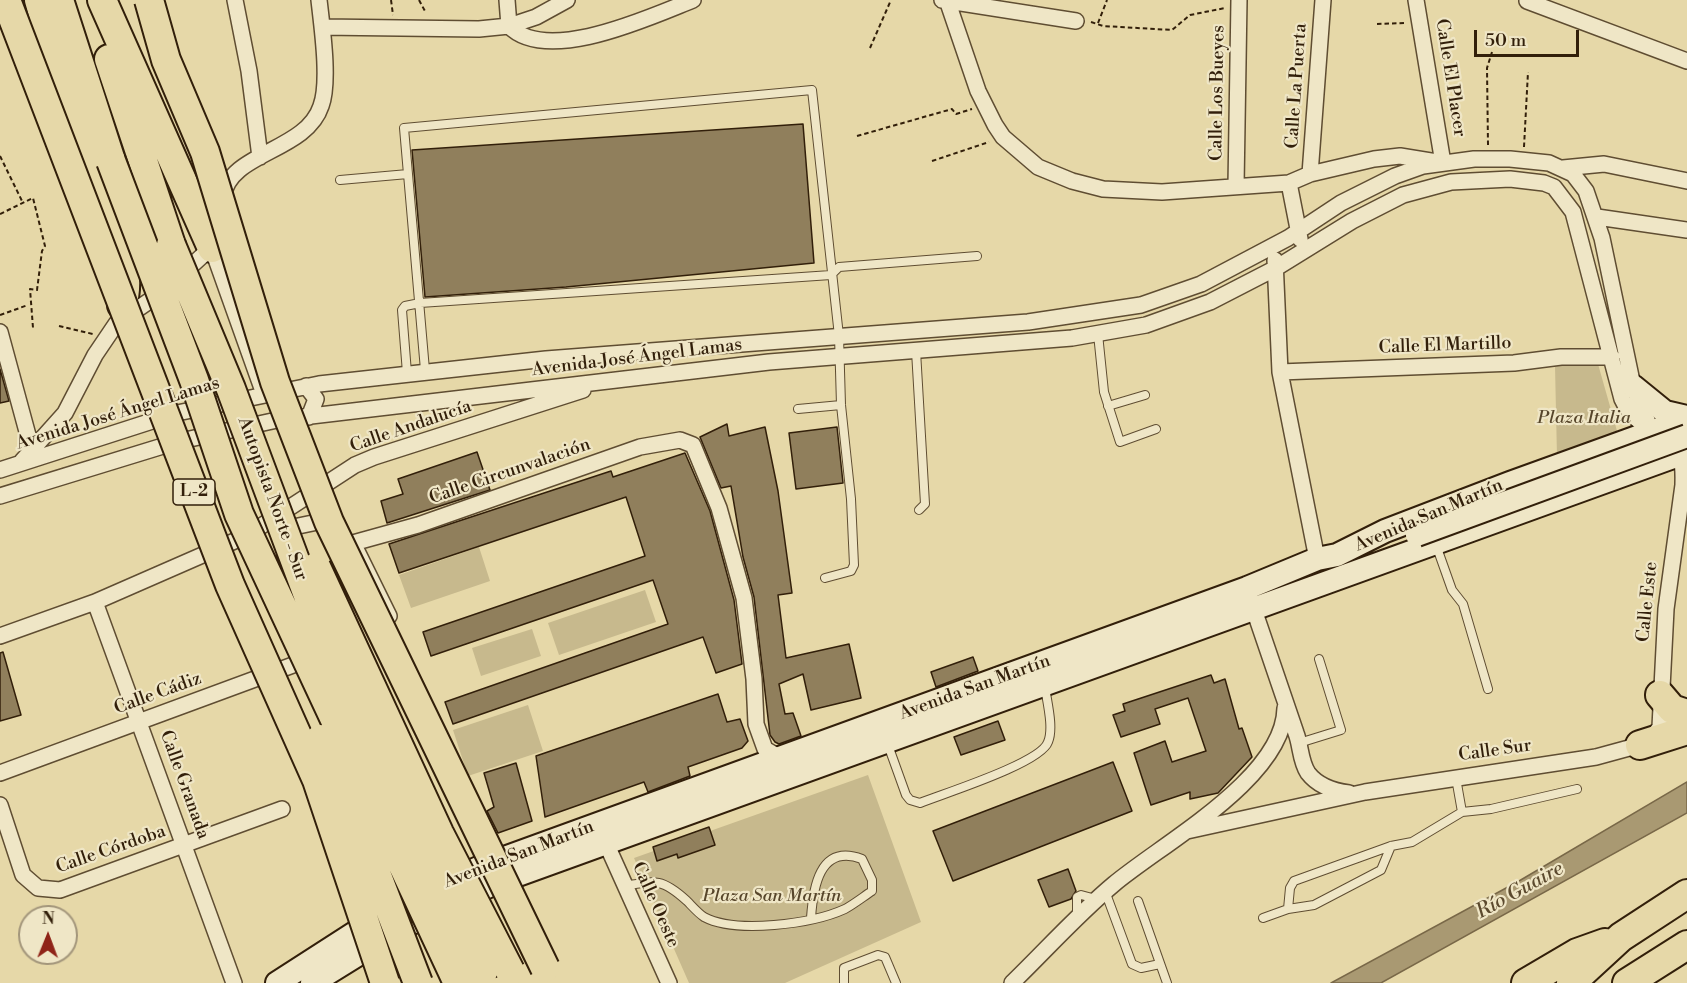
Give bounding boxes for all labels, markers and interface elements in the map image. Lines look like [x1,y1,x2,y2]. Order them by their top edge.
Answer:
street label: Calle El Placer [1430,17,1470,139]
scale bar [1477,18,1582,56]
street label: Calle La Puerta [1282,23,1312,149]
street label: Calle Los Bueyes [1206,25,1230,161]
text: 50 m [1485,29,1526,52]
street label: Calle El Martillo [1378,333,1512,359]
street label: Avenida José Ángel Lamas [531,334,743,382]
street label: Avenida José Ángel Lamas [14,373,222,455]
street label: Calle Andalucía [347,396,475,458]
park label: Plaza Italia [1537,408,1631,430]
street label: Autopista Norte - Sur [232,414,312,584]
street label: Calle Circunvalación [427,434,593,510]
street label: Avenida San Martín [1352,475,1506,557]
road number: L-2 [173,479,215,505]
street label: Calle Este [1633,561,1663,643]
street label: Avenida San Martín [897,651,1053,725]
street label: Calle Cádiz [111,668,205,720]
street label: Calle Granada [154,728,214,842]
street label: Calle Sur [1457,735,1533,767]
street label: Avenida San Martín [441,816,597,894]
street label: Calle Córdoba [53,821,169,879]
water label: Río Guaire [1472,857,1568,925]
street label: Calle Oeste [627,859,683,951]
park label: Plaza San Martín [703,886,841,908]
north arrow [18,905,78,965]
text: N [42,909,55,929]

